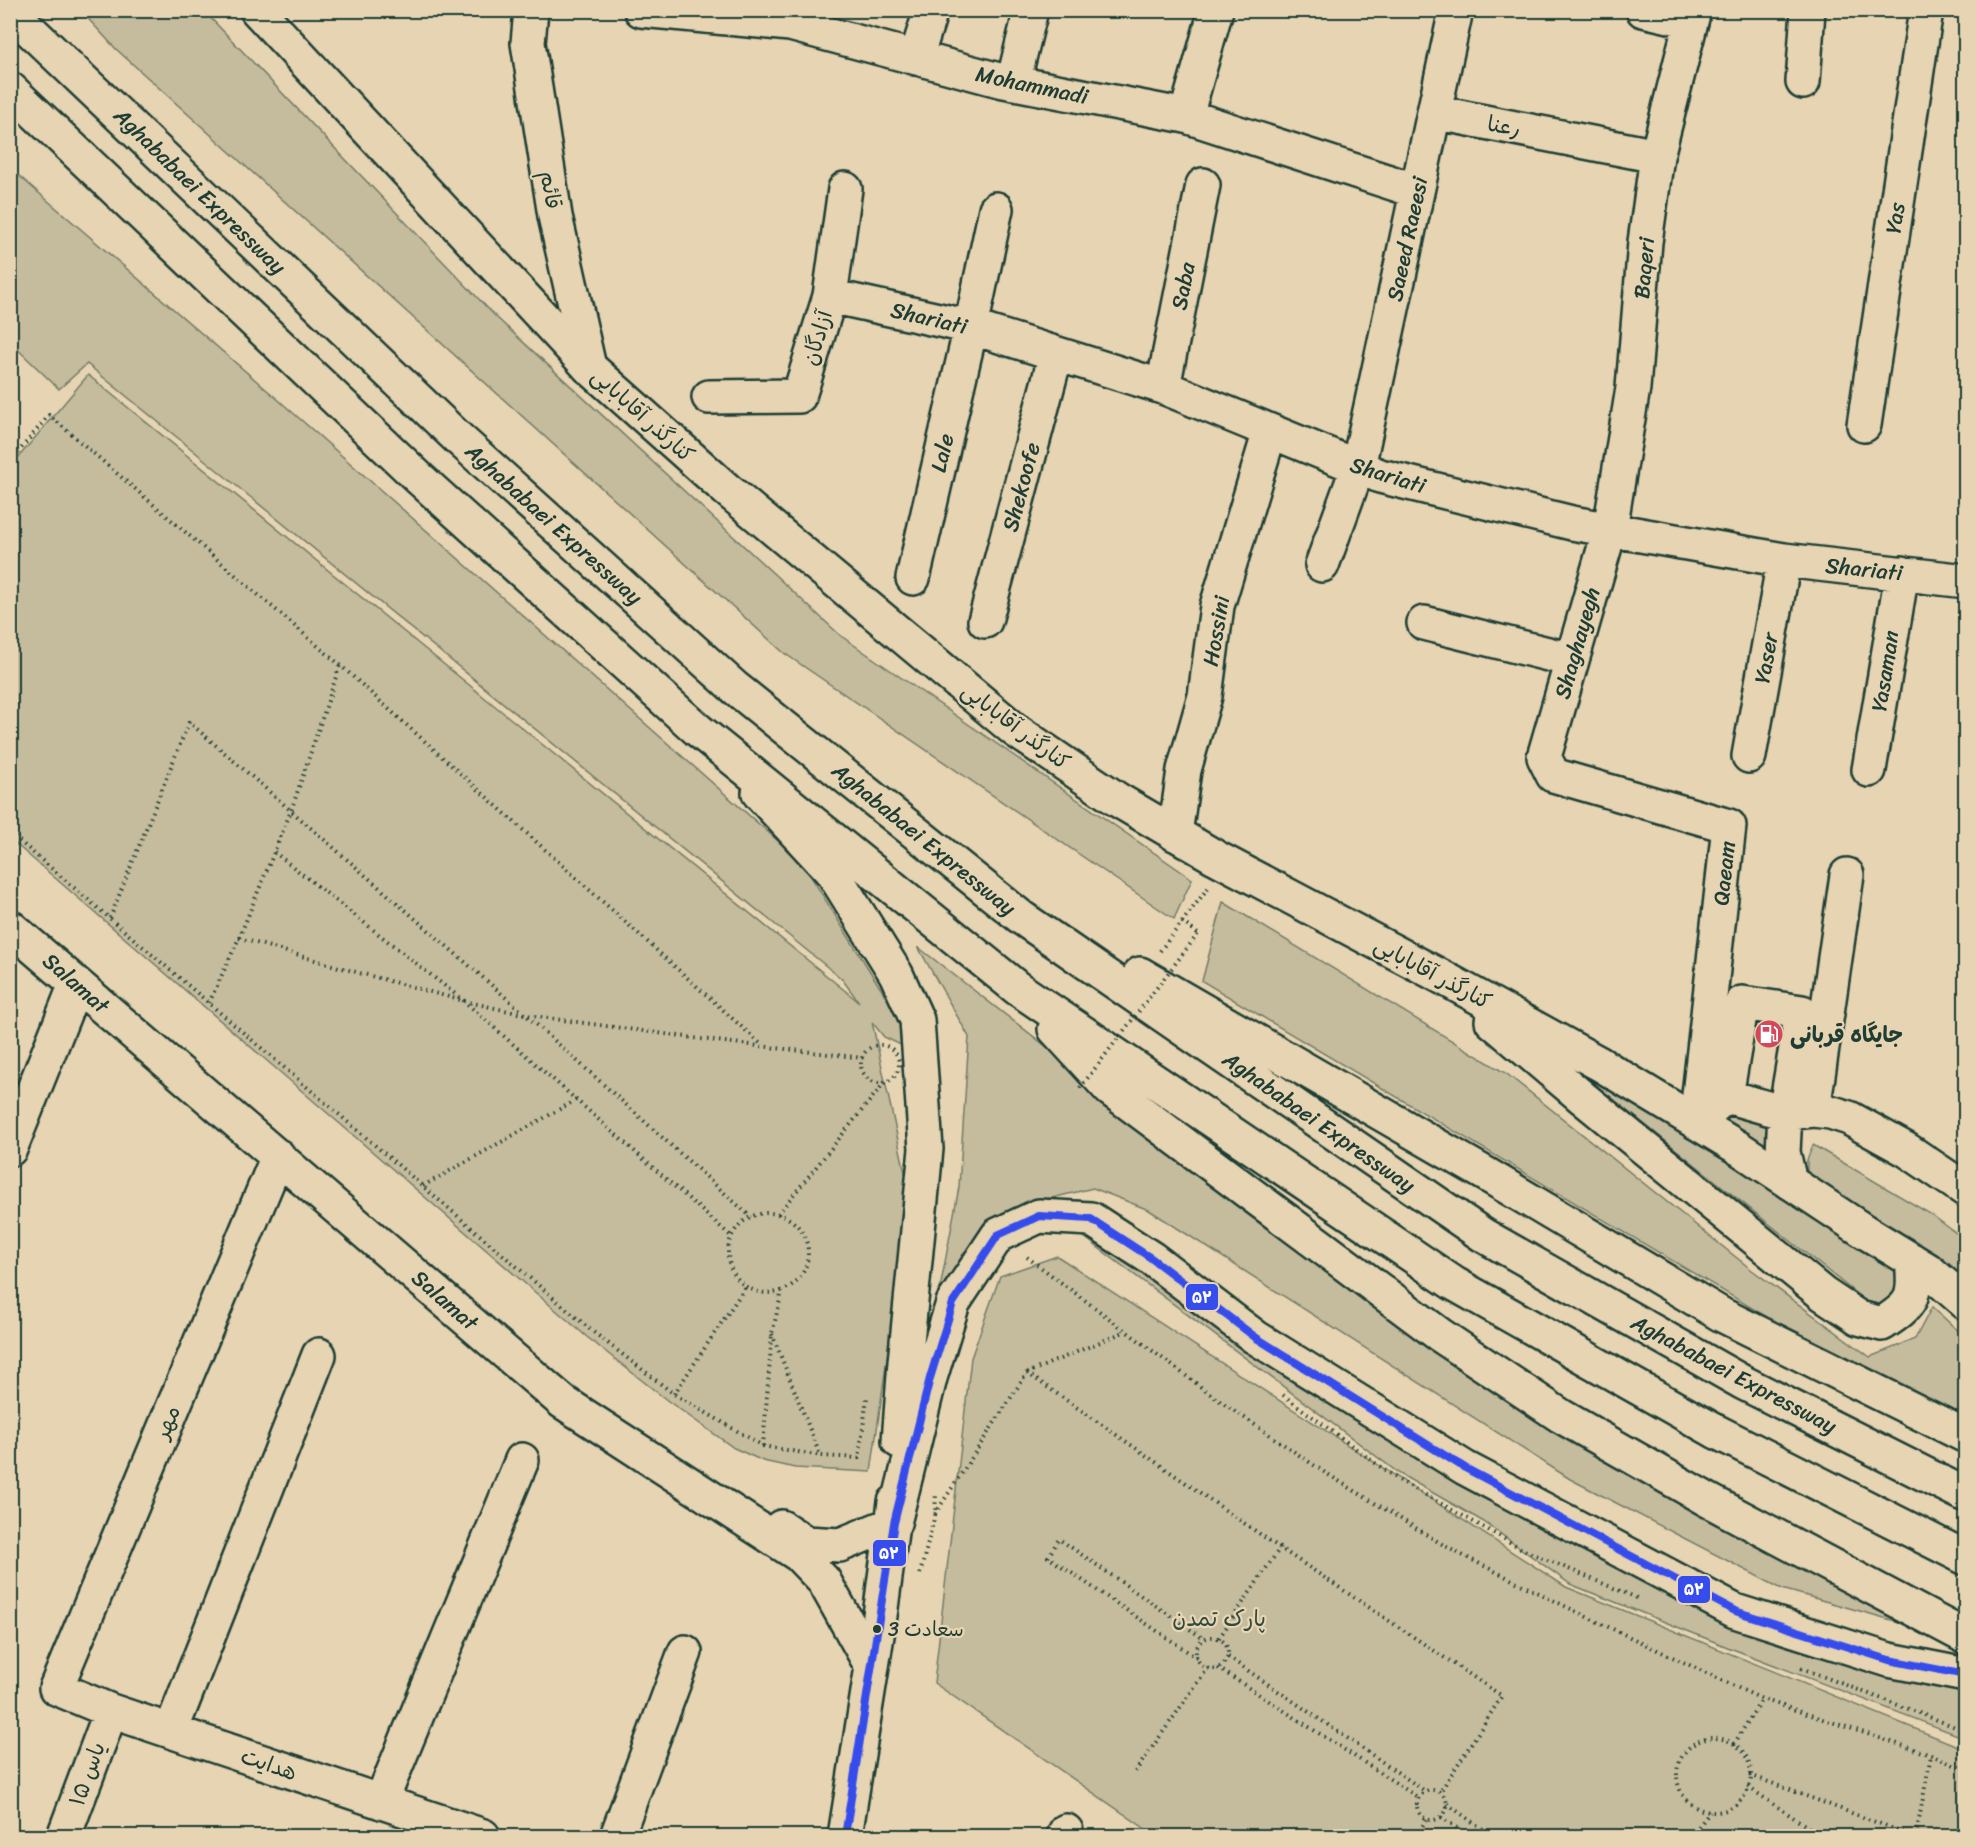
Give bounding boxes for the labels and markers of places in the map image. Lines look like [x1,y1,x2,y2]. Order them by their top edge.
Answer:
place label: جایگاه قربانی [1790,1015,1903,1054]
fuel station icon: جایگاه قربانی [1753,1018,1785,1050]
place label: سعادت 3 [888,1612,964,1647]
marker: سعادت 3 [871,1623,883,1635]

